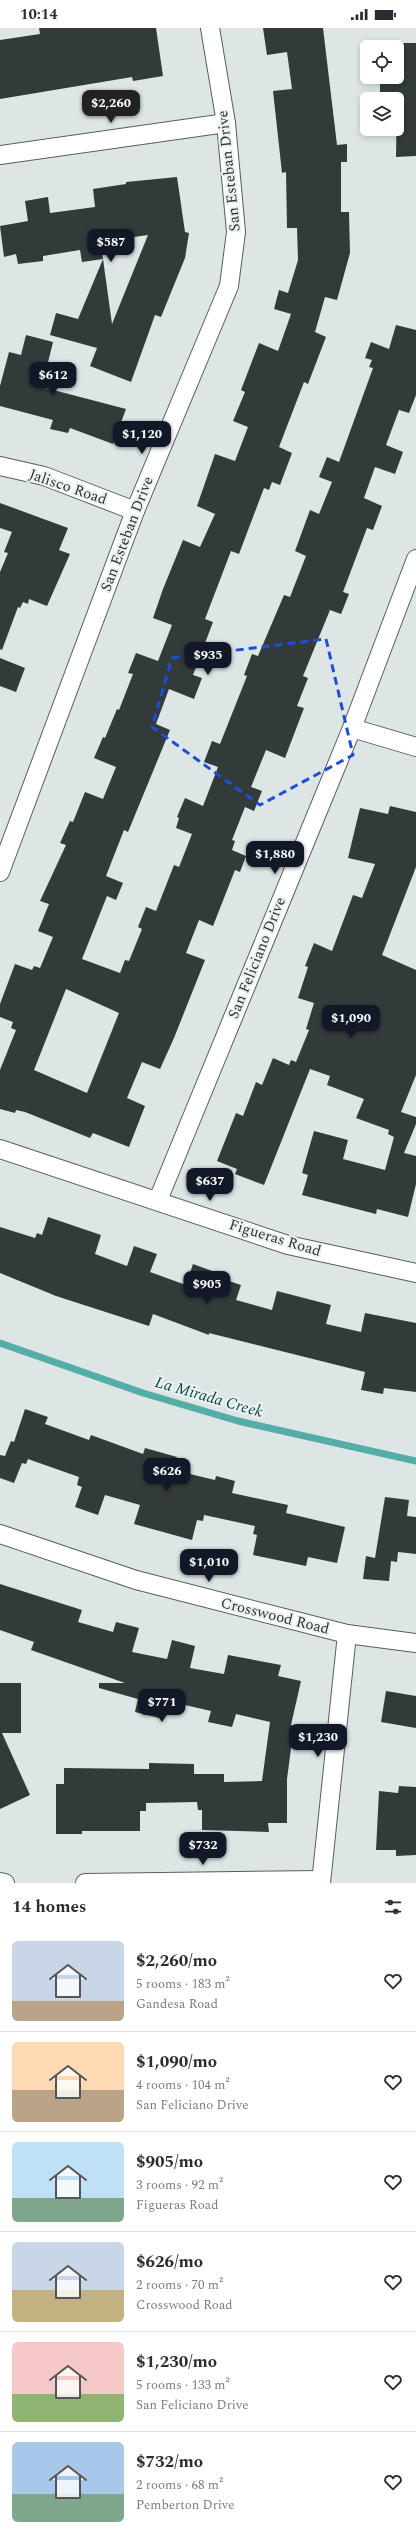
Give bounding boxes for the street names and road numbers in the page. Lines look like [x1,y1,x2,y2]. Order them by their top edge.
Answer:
street label: San Esteban Drive [211,109,247,233]
street label: Jalisco Road [26,463,110,511]
street label: San Esteban Drive [94,473,160,595]
street label: San Feliciano Drive [222,894,292,1022]
street label: Figueras Road [226,1213,324,1263]
street label: Crosswood Road [218,1591,332,1641]

